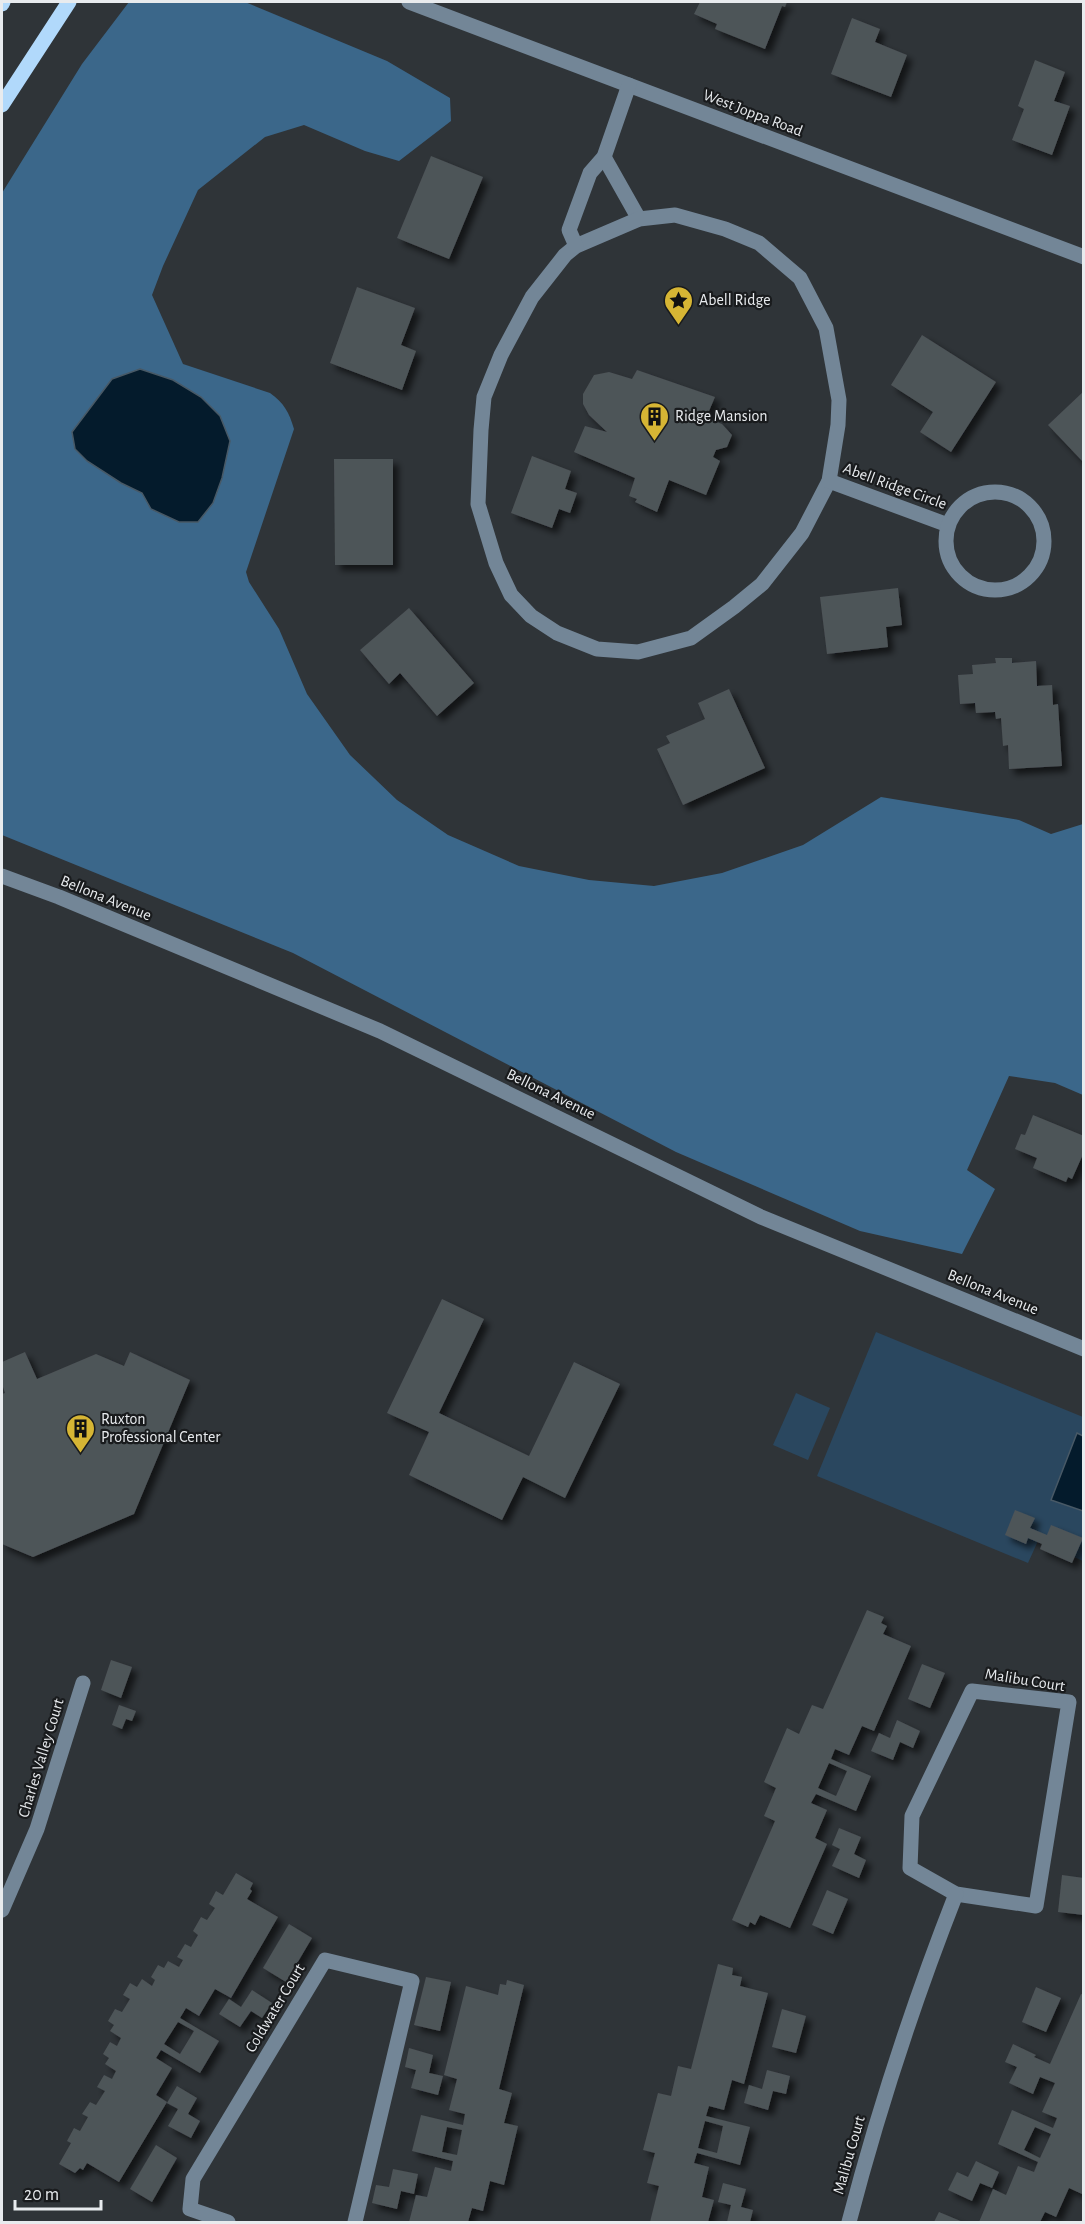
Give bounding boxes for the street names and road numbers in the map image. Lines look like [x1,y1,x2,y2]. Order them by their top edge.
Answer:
street label: West Joppa Road [701,87,805,139]
street label: Abell Ridge Circle [841,460,949,512]
street label: Bellona Avenue [58,873,154,923]
street label: Bellona Avenue [504,1066,598,1122]
street label: Bellona Avenue [945,1267,1041,1317]
street label: Malibu Court [984,1666,1066,1694]
street label: Charles Valley Court [15,1697,68,1820]
street label: Coldwater Court [242,1961,308,2055]
street label: Malibu Court [830,2114,868,2196]

